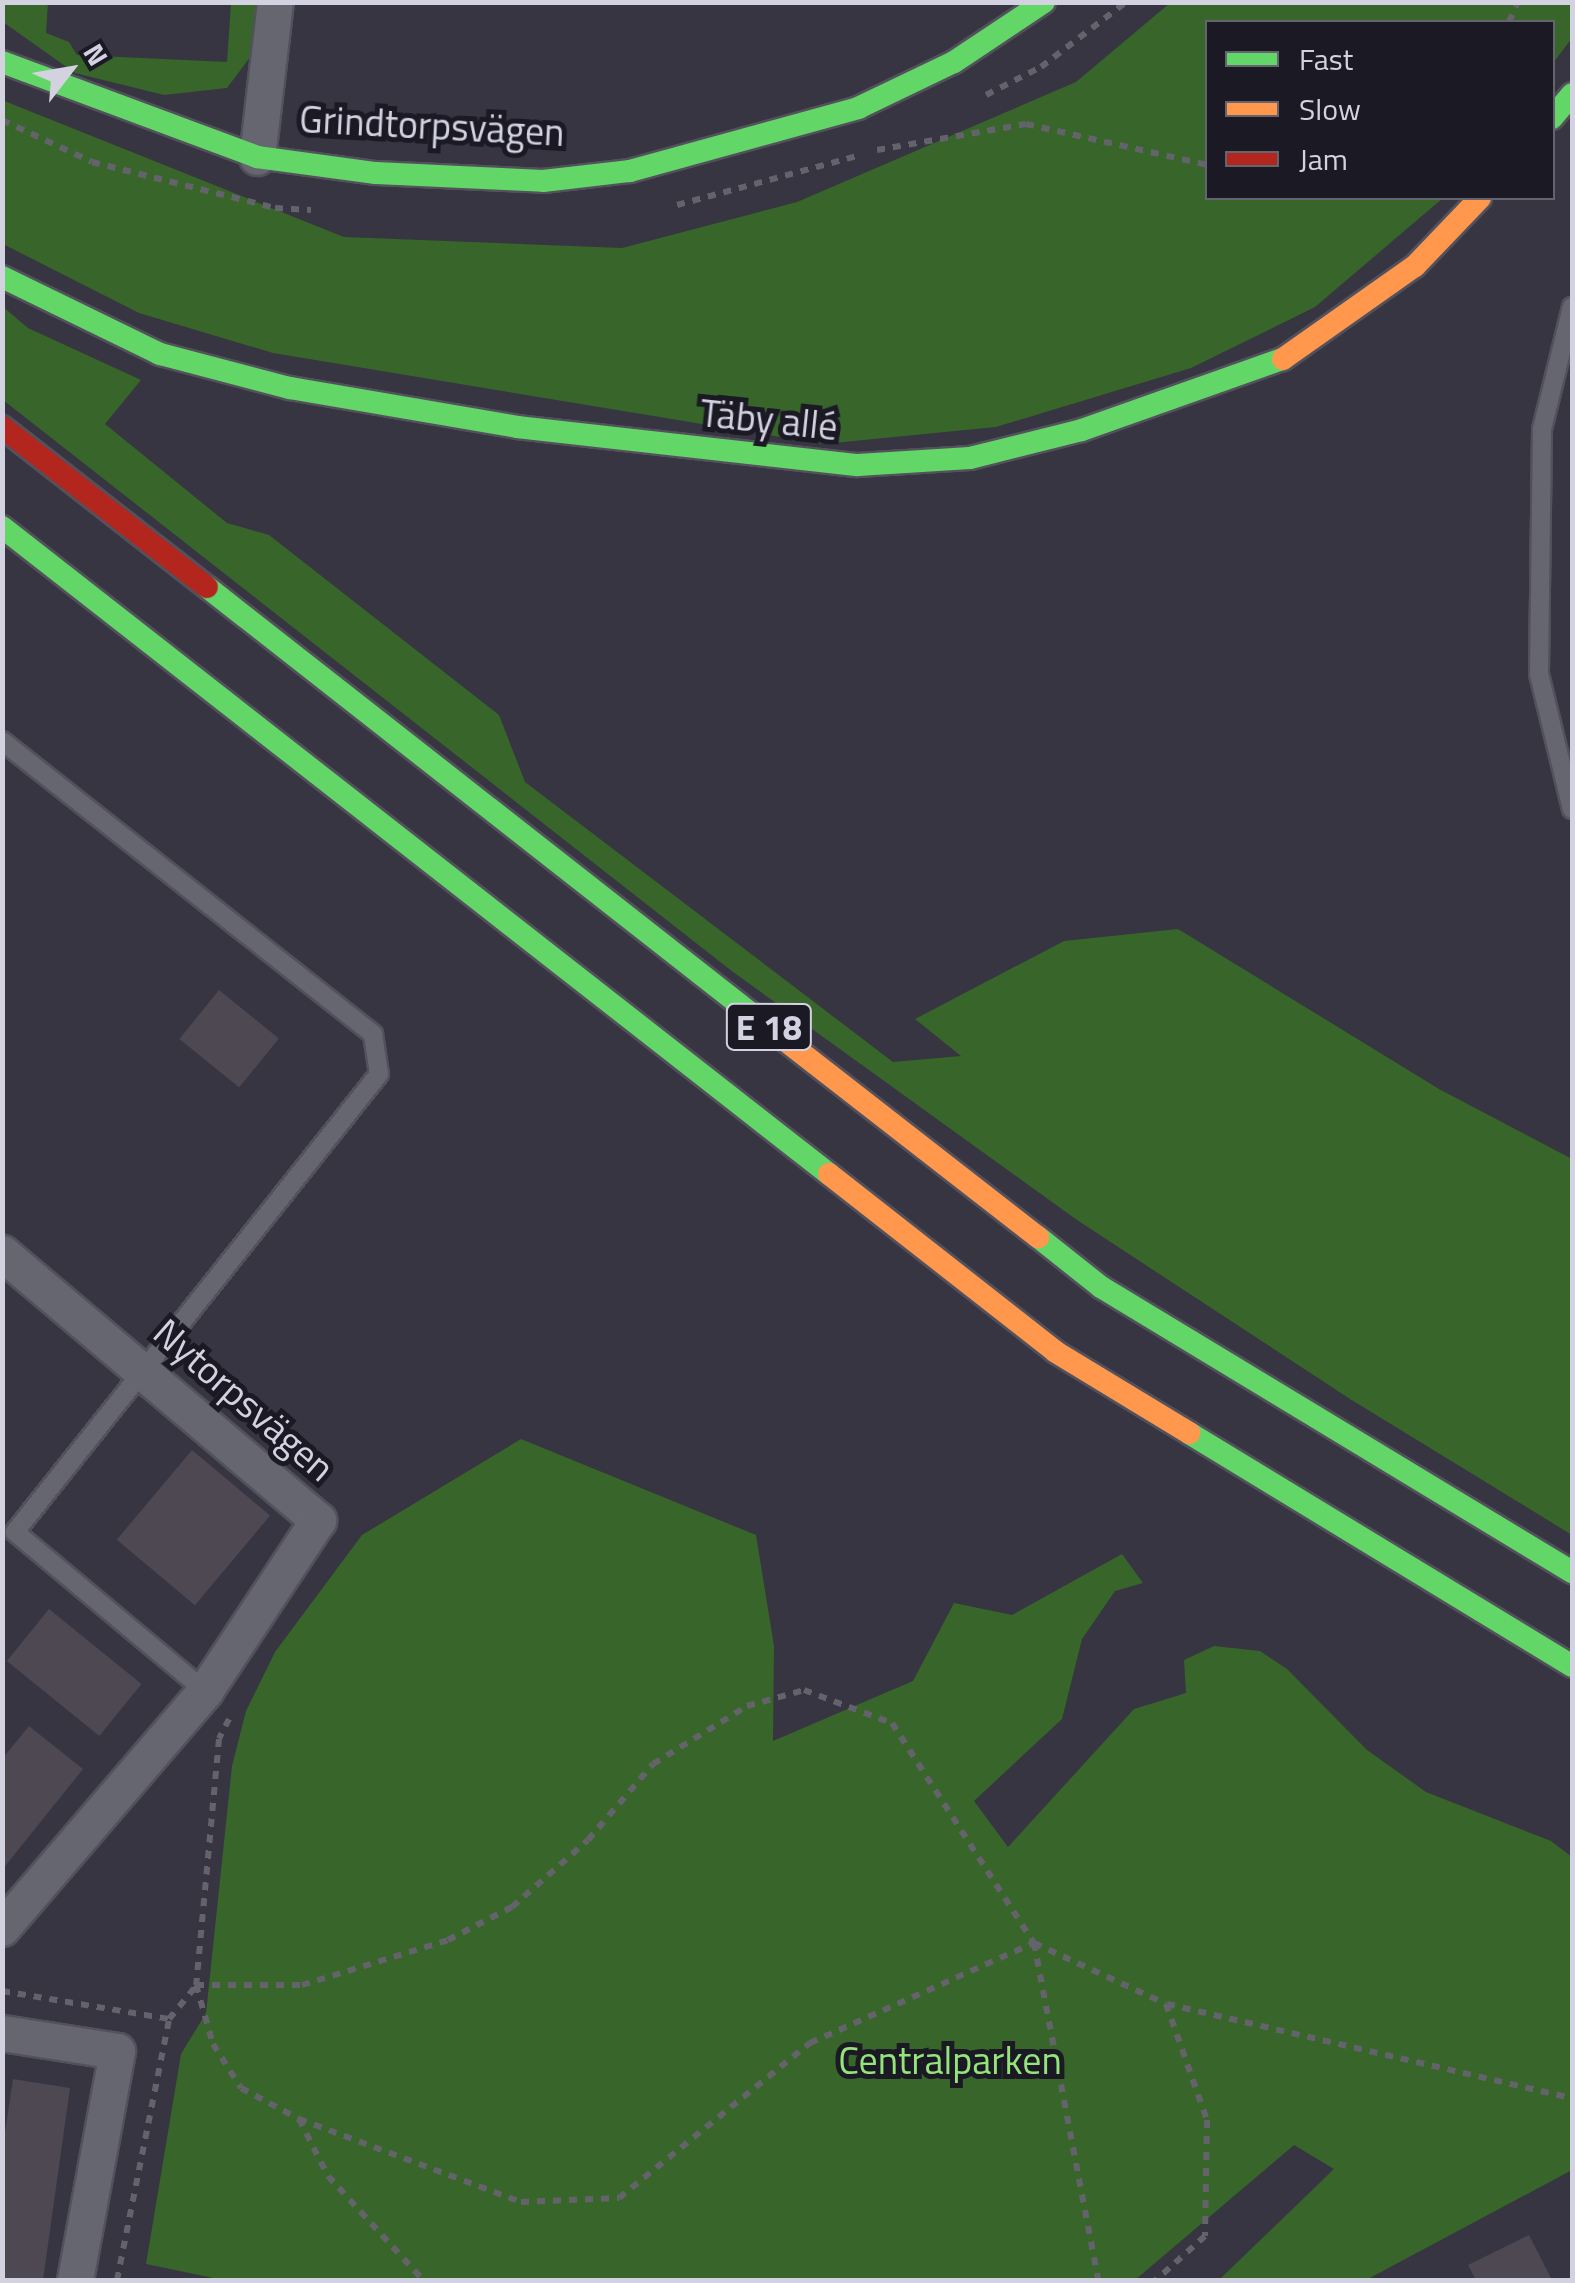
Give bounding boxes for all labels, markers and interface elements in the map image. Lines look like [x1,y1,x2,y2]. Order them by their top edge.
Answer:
north arrow [20,20,120,120]
legend [1205,20,1555,200]
text: N [73,35,120,74]
text: Fast [1299,36,1353,82]
text: Slow [1299,86,1361,132]
street label: Grindtorpsvägen [298,96,566,156]
text: Jam [1299,136,1348,182]
street label: Täby allé [698,390,840,450]
road number: E 18 [724,997,814,1057]
street label: Nytorpsvägen [144,1309,344,1491]
park label: Centralparken [838,2038,1062,2084]

